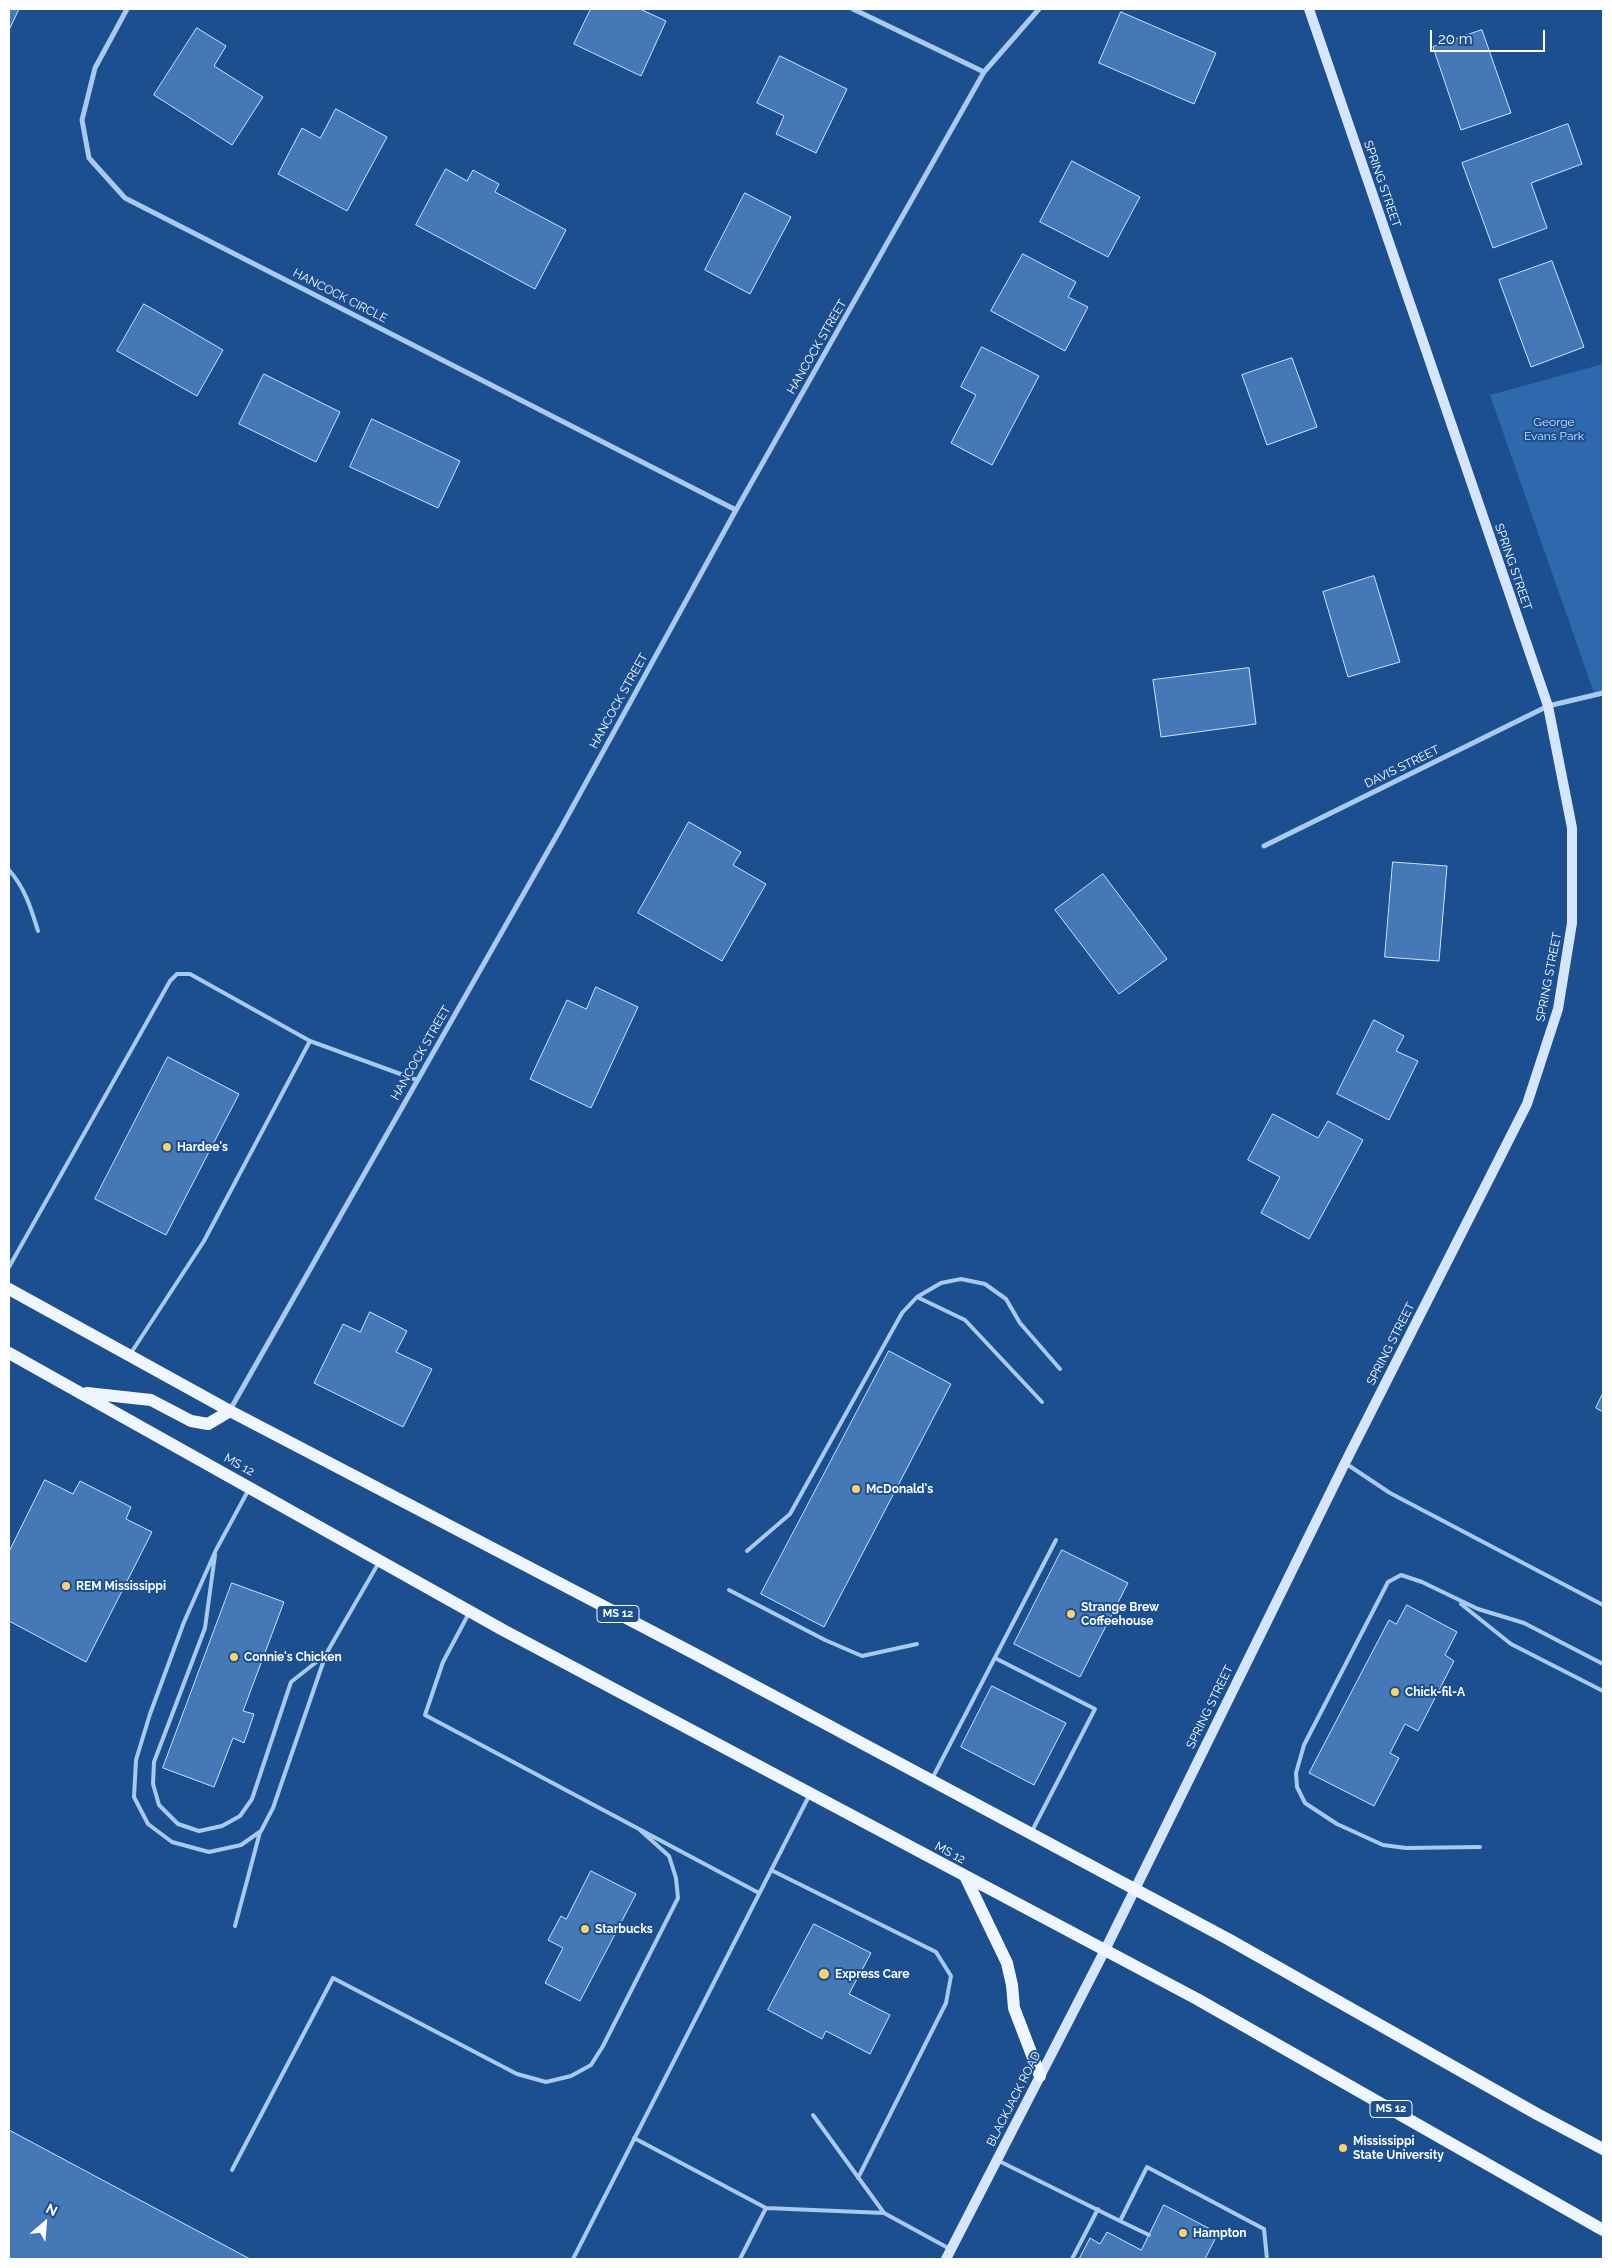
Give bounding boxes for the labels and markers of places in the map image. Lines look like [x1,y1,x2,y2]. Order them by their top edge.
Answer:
place label: Hardee's [177,1140,228,1154]
marker: Hardee's [161,1141,173,1153]
place label: McDonald's [866,1482,933,1496]
marker: McDonald's [850,1483,862,1495]
place label: REM Mississippi [76,1579,166,1593]
marker: REM Mississippi [60,1580,72,1592]
place label: Strange Brew Coffeehouse [1081,1600,1159,1628]
marker: Strange Brew Coffeehouse [1065,1608,1077,1620]
place label: Connie's Chicken [244,1650,342,1664]
marker: Connie's Chicken [228,1651,240,1663]
place label: Chick-fil-A [1405,1685,1465,1699]
marker: Chick-fil-A [1389,1686,1401,1698]
place label: Starbucks [595,1922,653,1936]
marker: Starbucks [579,1923,591,1935]
marker: Express Care [817,1967,831,1981]
place label: Express Care [835,1967,910,1981]
place label: Mississippi State University [1353,2134,1444,2162]
marker: Mississippi State University [1337,2142,1349,2154]
place label: Hampton [1193,2226,1246,2240]
marker: Hampton [1177,2227,1189,2239]

